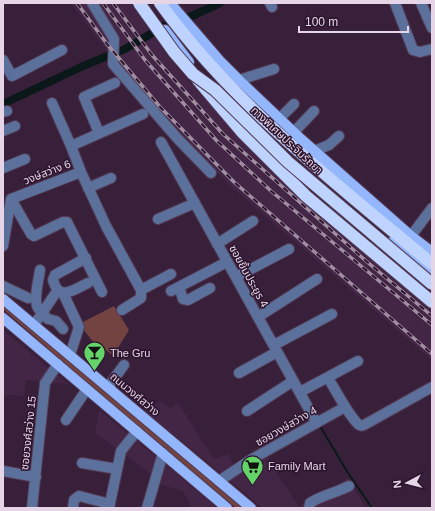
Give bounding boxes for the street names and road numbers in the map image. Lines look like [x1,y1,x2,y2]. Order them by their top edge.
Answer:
street label: ทางพิเศษประจิมรัถยา [249,104,325,176]
street label: วงษ์สว่าง 6 [22,158,72,186]
street label: ซอยยิ้มประยูร 4 [226,242,272,310]
street label: ถนนวงศ์สว่าง [108,370,162,418]
street label: ซอยวงศ์สว่าง 15 [18,395,38,471]
street label: ซอยวงษ์สว่าง 4 [253,404,319,448]

